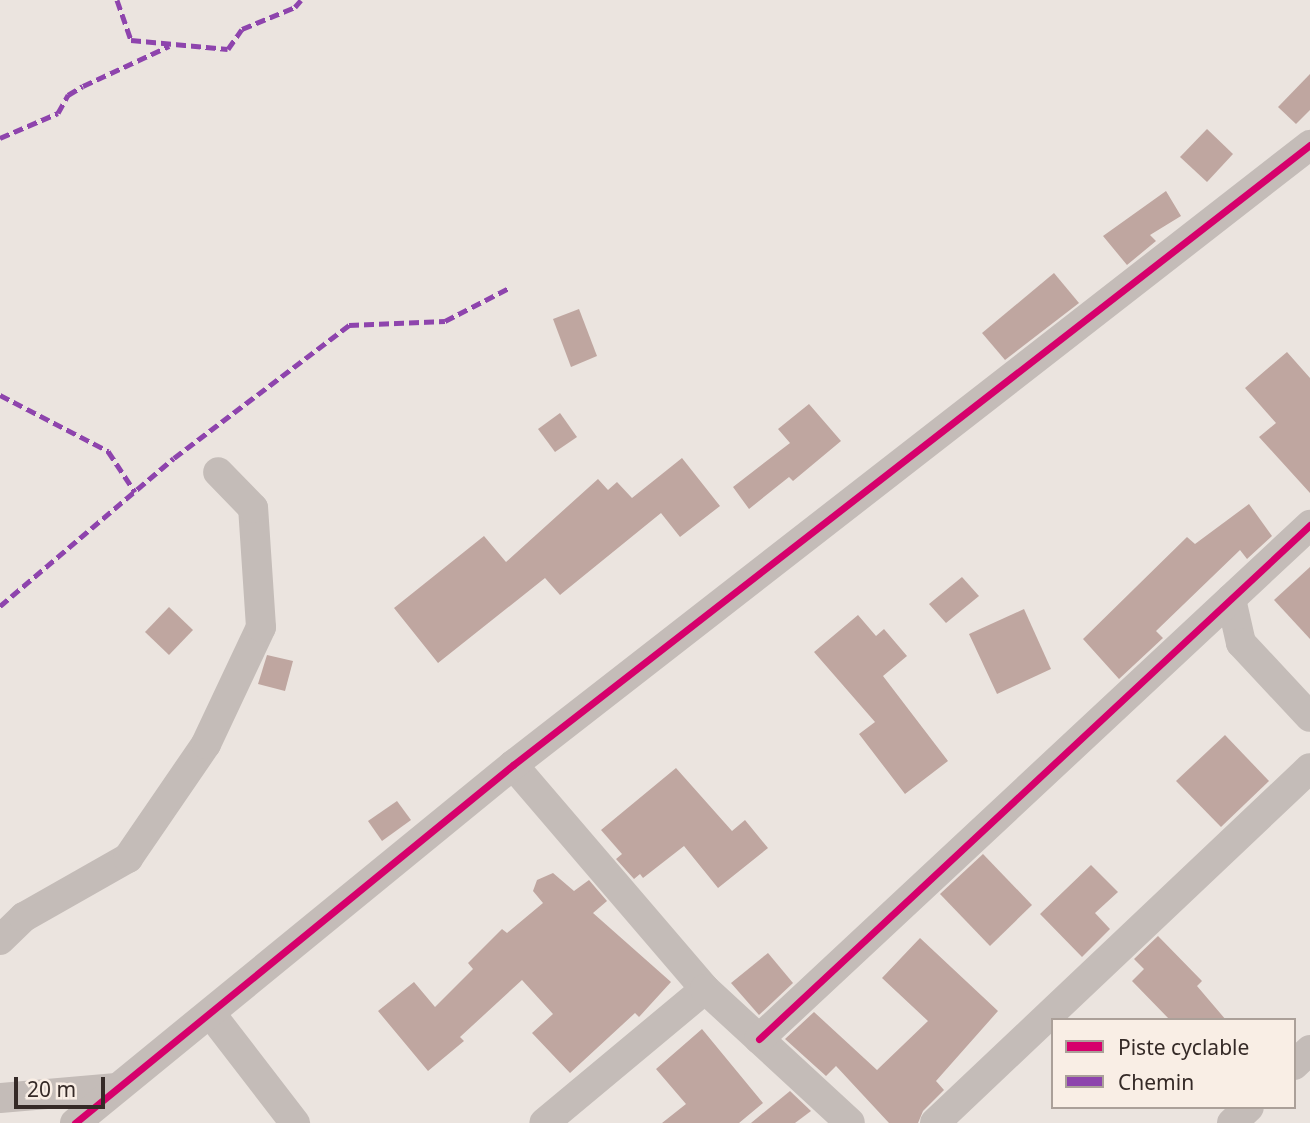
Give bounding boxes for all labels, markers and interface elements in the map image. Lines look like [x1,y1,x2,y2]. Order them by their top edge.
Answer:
legend [1051,1018,1296,1109]
text: Piste cyclable [1118,1033,1249,1061]
scale bar [18,1064,108,1108]
text: Chemin [1118,1068,1194,1096]
text: 20 m [27,1075,76,1103]

